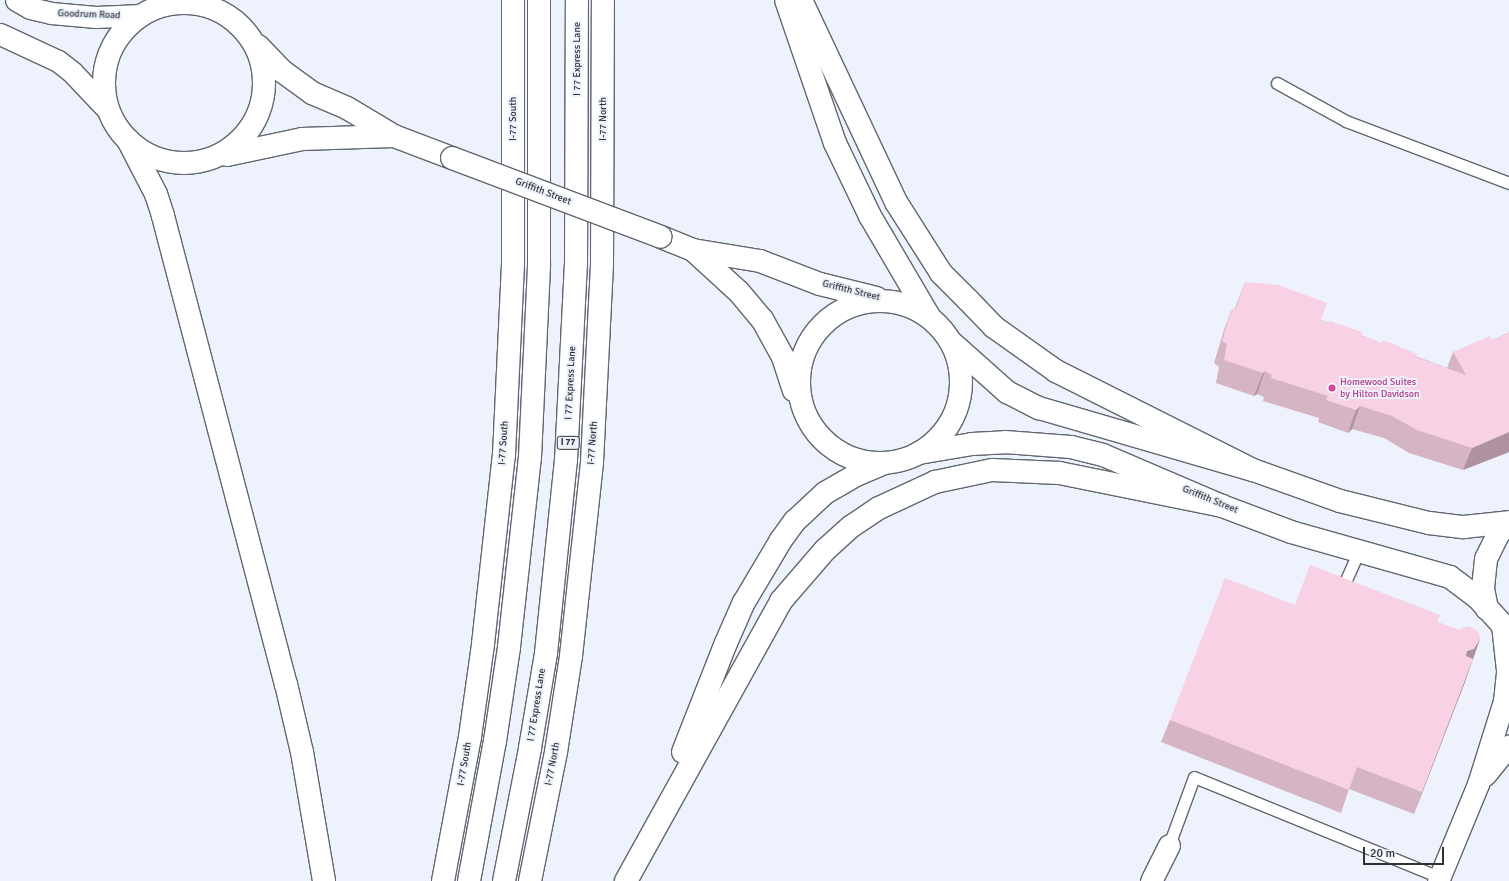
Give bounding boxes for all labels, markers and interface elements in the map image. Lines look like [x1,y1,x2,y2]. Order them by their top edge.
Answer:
street label: Goodrum Road [57,8,121,22]
street label: I 77 Express Lane [572,22,584,96]
street label: I-77 South [508,97,520,141]
street label: I-77 North [598,97,610,141]
street label: Griffith Street [513,176,573,208]
street label: Griffith Street [821,278,881,304]
street label: I 77 Express Lane [563,346,579,420]
place label: Homewood Suites by Hilton Davidson [1340,376,1419,400]
marker: Homewood Suites by Hilton Davidson [1327,383,1337,393]
street label: I-77 South [496,421,512,465]
street label: I-77 North [585,421,601,465]
road number: I 77 [556,436,580,450]
street label: Griffith Street [1180,483,1240,517]
street label: I 77 Express Lane [525,668,549,742]
street label: I-77 South [455,741,475,787]
street label: I-77 North [543,741,563,787]
scale bar [1365,839,1446,865]
text: 20 m [1370,846,1395,861]

